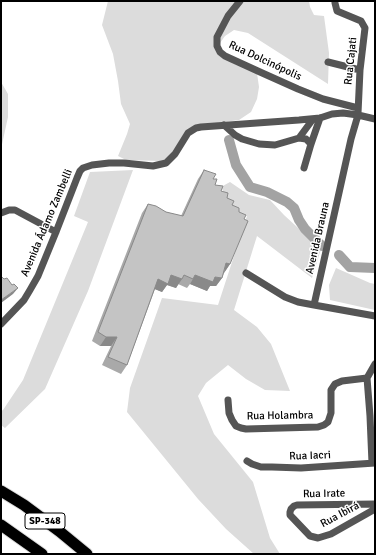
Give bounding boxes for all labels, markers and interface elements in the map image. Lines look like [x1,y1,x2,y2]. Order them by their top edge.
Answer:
street label: Rua Cajati [342,36,360,86]
street label: Rua Dolcinópolis [226,38,304,84]
street label: Avenida Ádamo Zambelli [18,167,76,279]
street label: Avenida Brauna [303,201,333,275]
street label: Rua Holambra [247,409,313,423]
street label: Rua Iacri [289,449,331,463]
street label: Rua Irate [303,487,345,501]
street label: Rua Ibirá [318,499,362,531]
road number: SP-348 [25,513,65,529]

